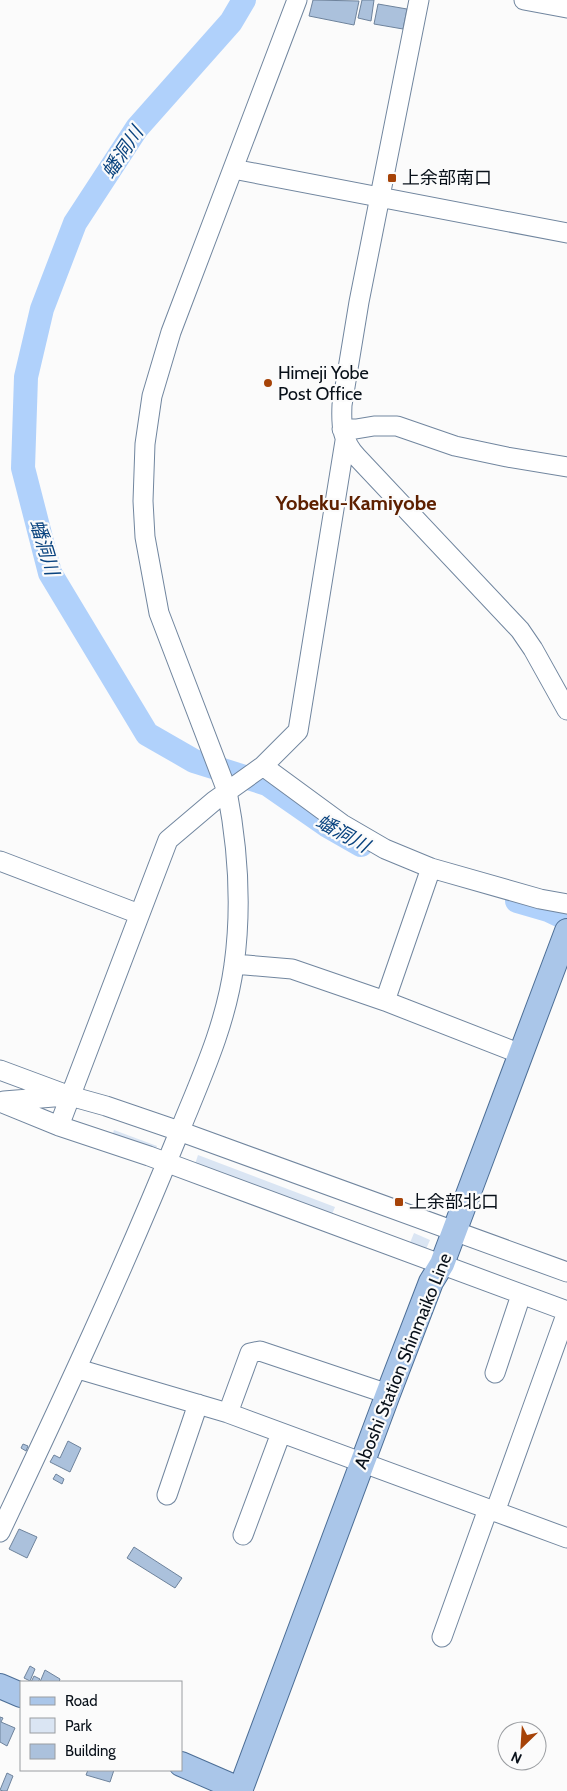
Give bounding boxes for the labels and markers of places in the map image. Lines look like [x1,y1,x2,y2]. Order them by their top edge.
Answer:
place label: 上余部南口 [402,167,492,189]
marker: 上余部南口 [386,172,398,184]
place label: Himeji Yobe Post Office [278,362,369,405]
marker: Himeji Yobe Post Office [262,377,274,389]
place label: 上余部北口 [409,1191,499,1213]
marker: 上余部北口 [393,1196,405,1208]

